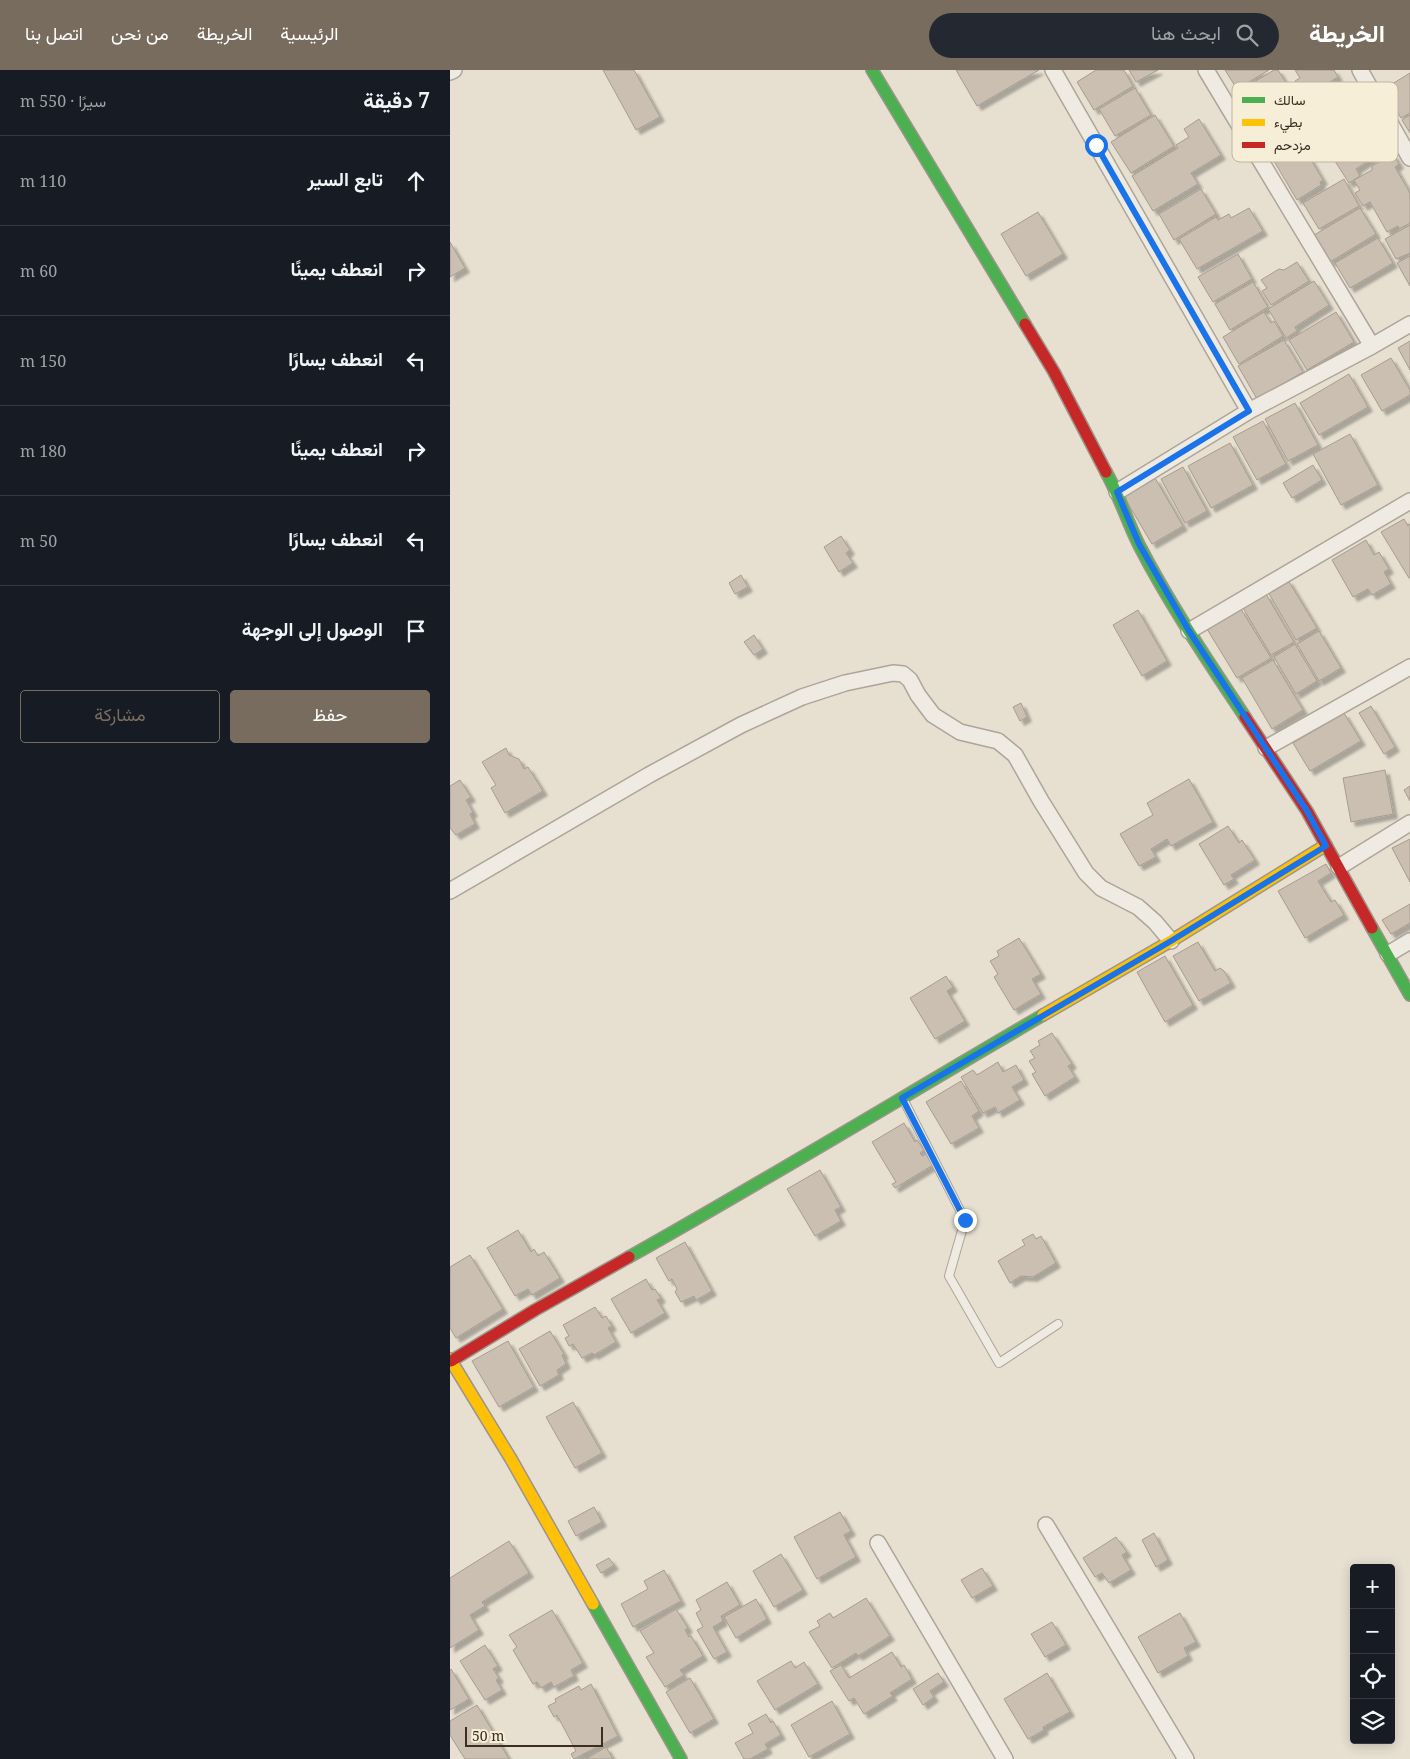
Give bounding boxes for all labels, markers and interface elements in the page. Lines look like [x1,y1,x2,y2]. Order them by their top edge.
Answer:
search box [929,13,1279,58]
text: الخريطة [1309,16,1385,49]
text: ابحث هنا [1151,20,1221,46]
text: اتصل بنا [25,21,83,45]
text: من نحن [111,21,169,45]
text: الخريطة [197,21,252,45]
text: الرئيسية [280,21,339,45]
icon: search [1233,21,1261,49]
legend [1232,82,1398,162]
text: 7 دقيقة [363,86,430,114]
text: سيرًا · 550 m [20,90,106,112]
text: سالك [1274,90,1305,109]
text: بطيء [1274,112,1302,134]
route start [1085,134,1108,157]
text: مزدحم [1274,135,1311,154]
text: تابع السير [307,166,383,192]
icon: ahead [402,167,430,195]
text: 110 m [20,170,66,192]
text: انعطف يمينًا [290,256,383,282]
icon: right [402,257,430,285]
text: 60 m [20,260,57,282]
text: انعطف يسارًا [288,346,383,372]
icon: left [402,347,430,375]
text: 150 m [20,350,66,372]
text: انعطف يمينًا [290,436,383,462]
icon: right [402,437,430,465]
text: 180 m [20,440,66,462]
text: انعطف يسارًا [288,526,383,552]
icon: left [402,527,430,555]
text: 50 m [20,530,57,552]
text: الوصول إلى الوجهة [242,616,383,642]
icon: arrive [402,617,430,645]
button: مشاركة [20,690,220,743]
button: حفظ [230,690,430,743]
route end [954,1209,977,1232]
map controls [1350,1564,1395,1744]
button: + [1350,1564,1395,1609]
button: − [1350,1609,1395,1654]
button: locate [1350,1654,1395,1699]
button: layers [1350,1699,1395,1744]
scale bar [465,1724,602,1747]
text: 50 m [472,1726,505,1745]

